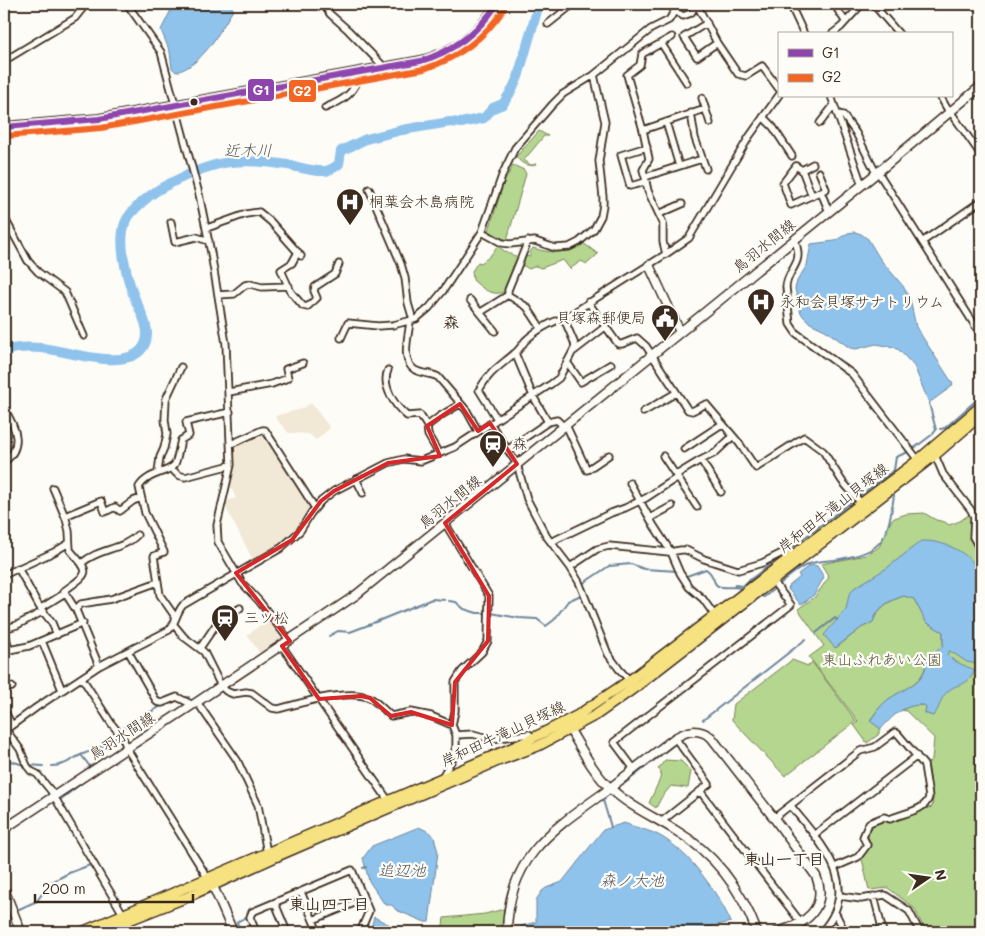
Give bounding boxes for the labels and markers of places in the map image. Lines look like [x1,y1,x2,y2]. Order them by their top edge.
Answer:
unlabelled marker [189,97,199,107]
hospital icon: 桐葉会木島病院 [335,187,365,226]
place label: 桐葉会木島病院 [369,191,474,211]
hospital icon: 永和会貝塚サナトリウム [746,287,776,326]
place label: 永和会貝塚サナトリウム [780,291,944,311]
public building icon: 貝塚森郵便局 [650,303,680,342]
place label: 貝塚森郵便局 [556,307,646,327]
station icon: 森 [478,429,508,468]
place label: 森 [512,433,527,453]
station icon: 三ツ松 [210,603,240,642]
place label: 三ツ松 [244,607,289,627]

